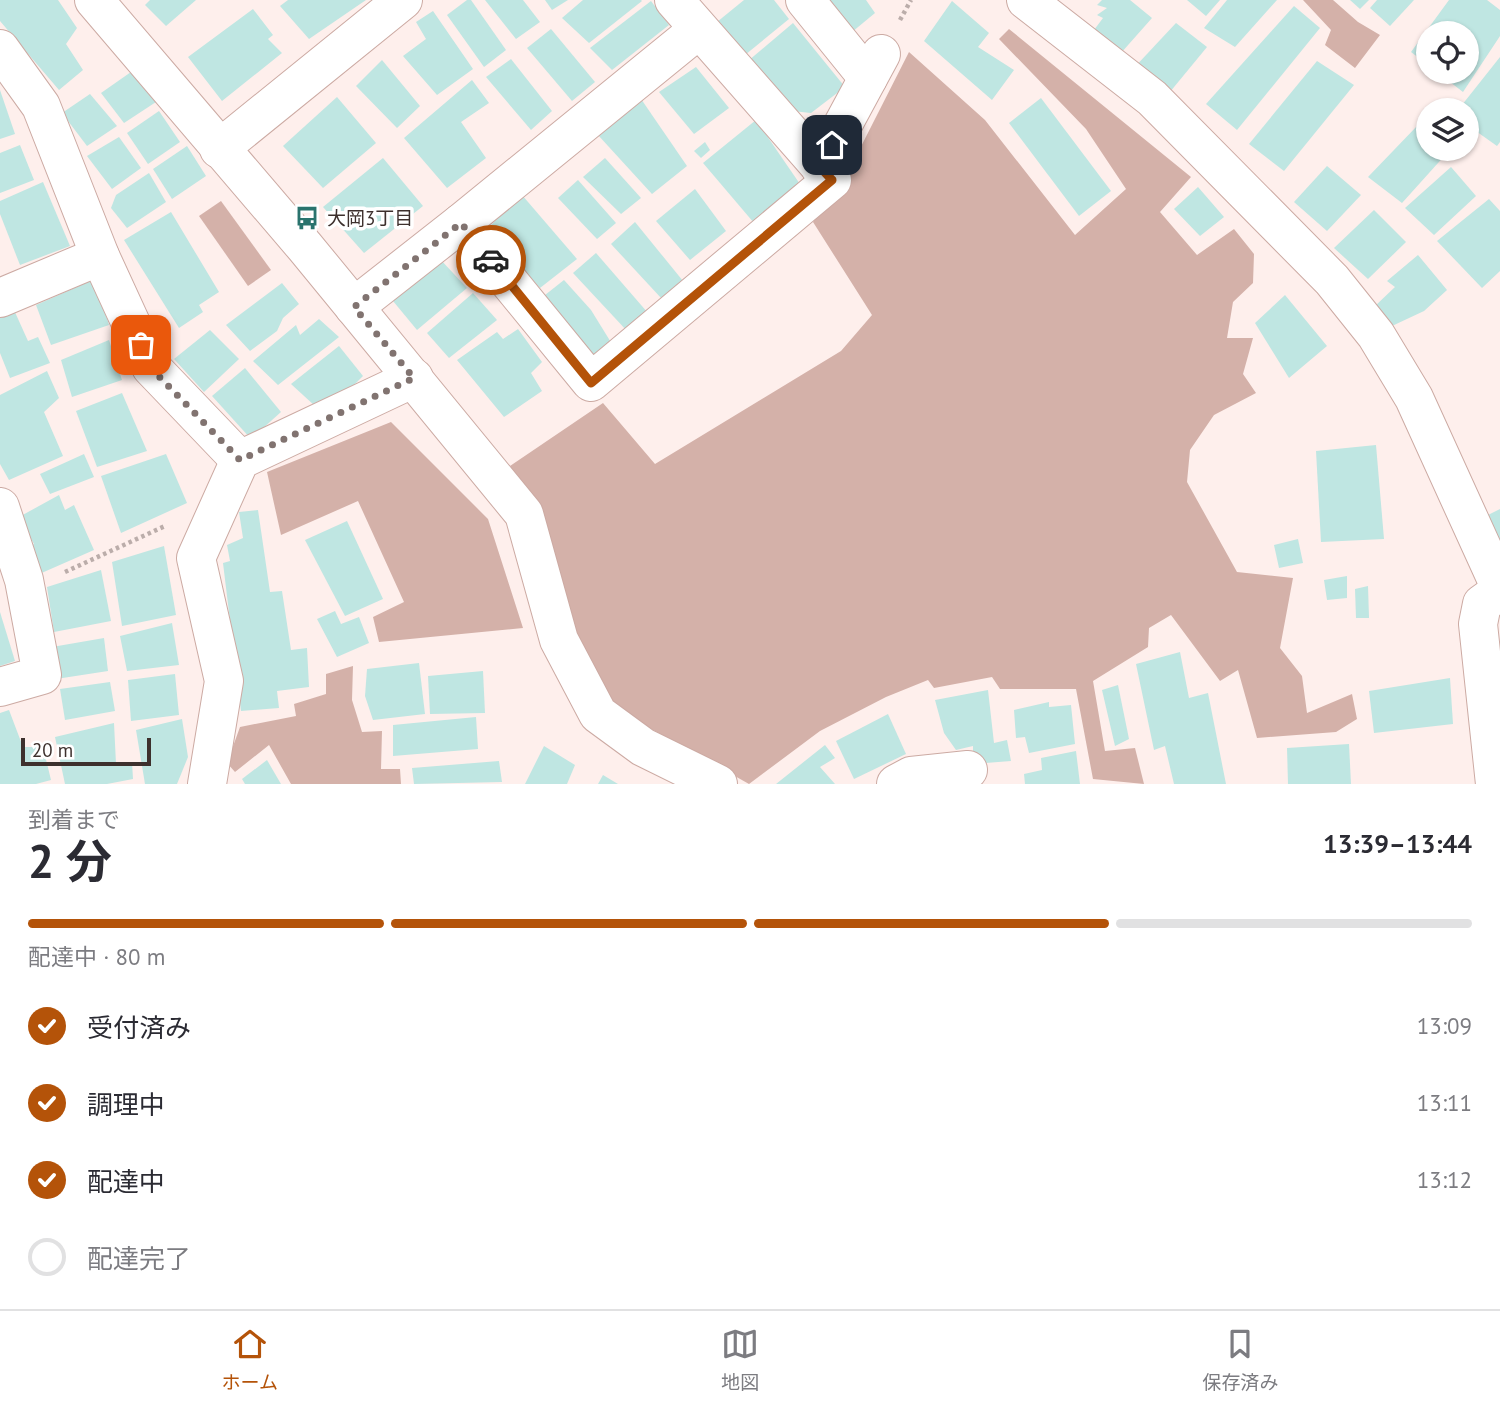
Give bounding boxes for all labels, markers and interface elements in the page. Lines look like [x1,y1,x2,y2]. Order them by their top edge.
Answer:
map controls [1416,21,1479,161]
button: locate [1416,21,1479,84]
button: layers [1416,98,1479,161]
pin [802,115,862,175]
icon: home [813,126,851,164]
bus stop icon: 大岡3丁目 [293,204,321,232]
place label: 大岡3丁目 [327,206,413,230]
courier [456,225,526,295]
icon: car [472,241,510,279]
pin [111,315,171,375]
icon: bag [122,326,160,364]
scale bar [21,735,150,767]
text: 20 m [32,738,73,762]
text: 到着まで [28,805,120,834]
text: 13:39–13:44 [1323,827,1472,860]
text: 2 分 [28,831,112,891]
text: 配達中 · 80 m [28,942,165,971]
icon: check [28,1007,66,1045]
text: 受付済み [87,1011,191,1044]
text: 13:09 [1417,1011,1472,1040]
icon: check [28,1084,66,1122]
text: 調理中 [87,1088,165,1121]
text: 13:11 [1417,1088,1472,1117]
icon: check [28,1161,66,1199]
text: 配達中 [87,1165,165,1198]
text: 13:12 [1417,1165,1472,1194]
text: 配達完了 [87,1242,191,1275]
tab: ホーム [222,1325,278,1394]
tab: 地図 [721,1325,759,1394]
tab: 保存済み [1202,1325,1278,1394]

